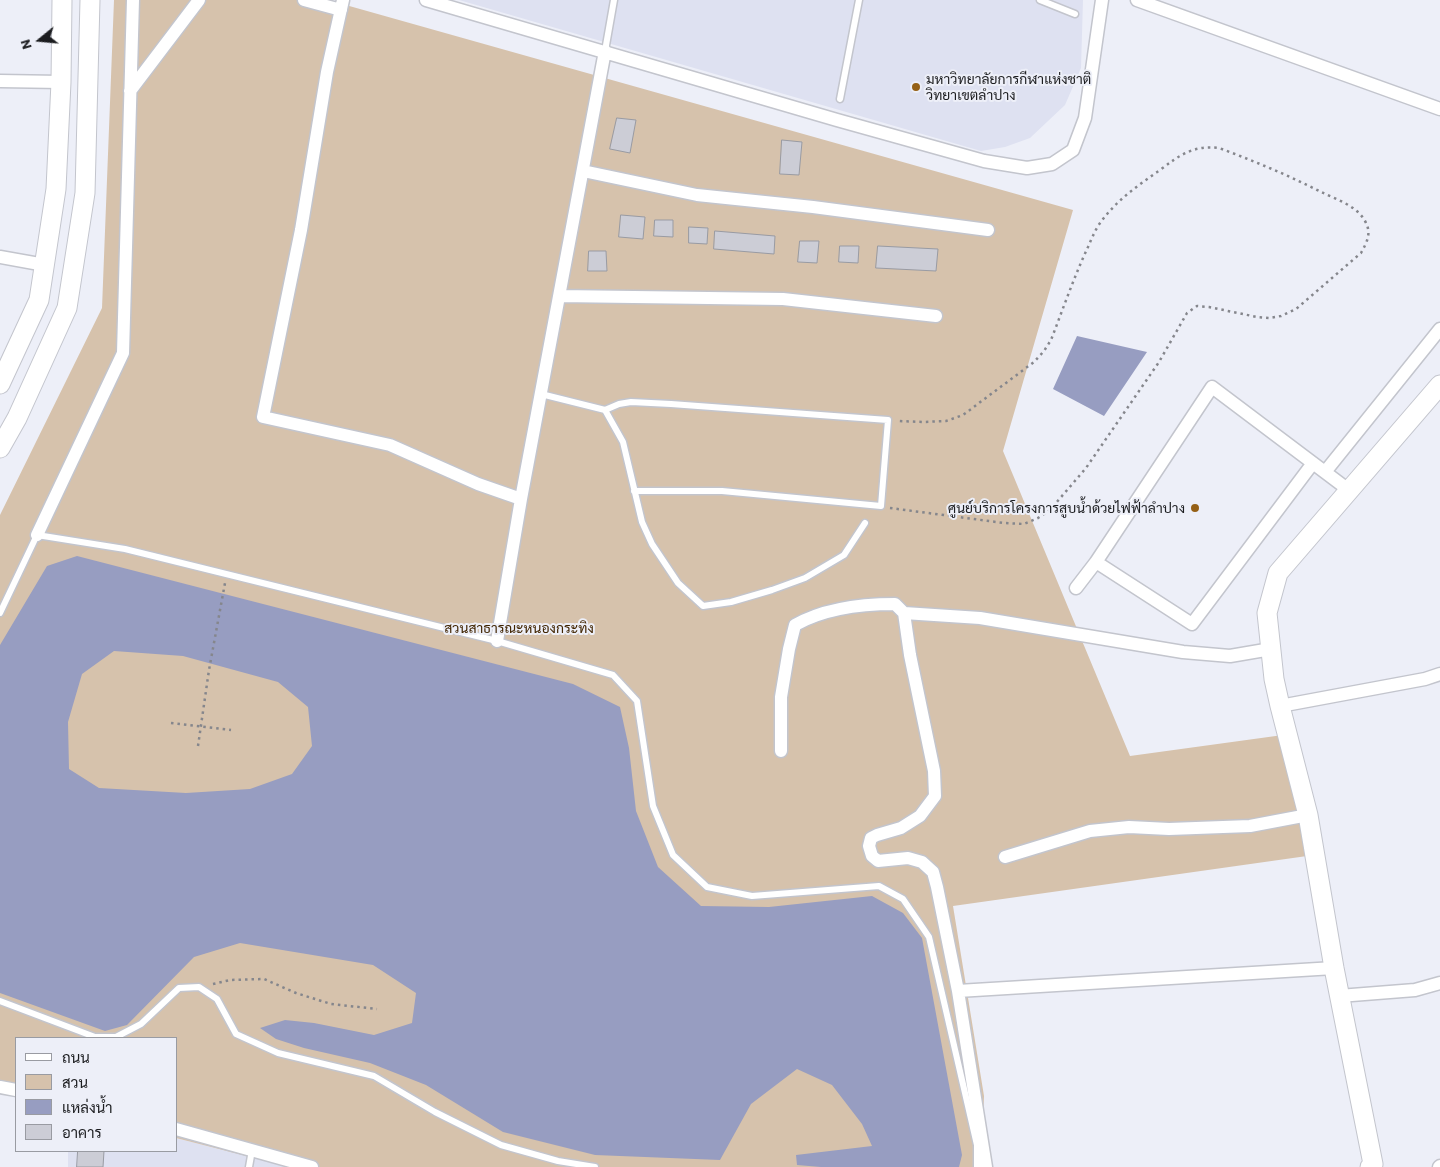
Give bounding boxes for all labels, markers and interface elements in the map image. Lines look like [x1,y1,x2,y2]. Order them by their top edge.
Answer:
north arrow [15,15,65,65]
text: N [16,38,35,51]
place label: มหาวิทยาลัยการกีฬาแห่งชาติ วิทยาเขตลำปาง [926,71,1091,104]
marker: มหาวิทยาลัยการกีฬาแห่งชาติ วิทยาเขตลำปาง [910,81,922,93]
place label: ศูนย์บริการโครงการสูบน้ำด้วยไฟฟ้าลําปาง [948,500,1185,516]
marker: ศูนย์บริการโครงการสูบน้ำด้วยไฟฟ้าลําปาง [1189,502,1201,514]
park label: สวนสาธารณะหนองกระทิง [444,620,594,636]
legend [15,1037,178,1152]
text: ถนน [62,1048,90,1066]
text: สวน [62,1073,88,1091]
text: แหล่งน้ำ [62,1098,113,1116]
text: อาคาร [62,1123,102,1141]

